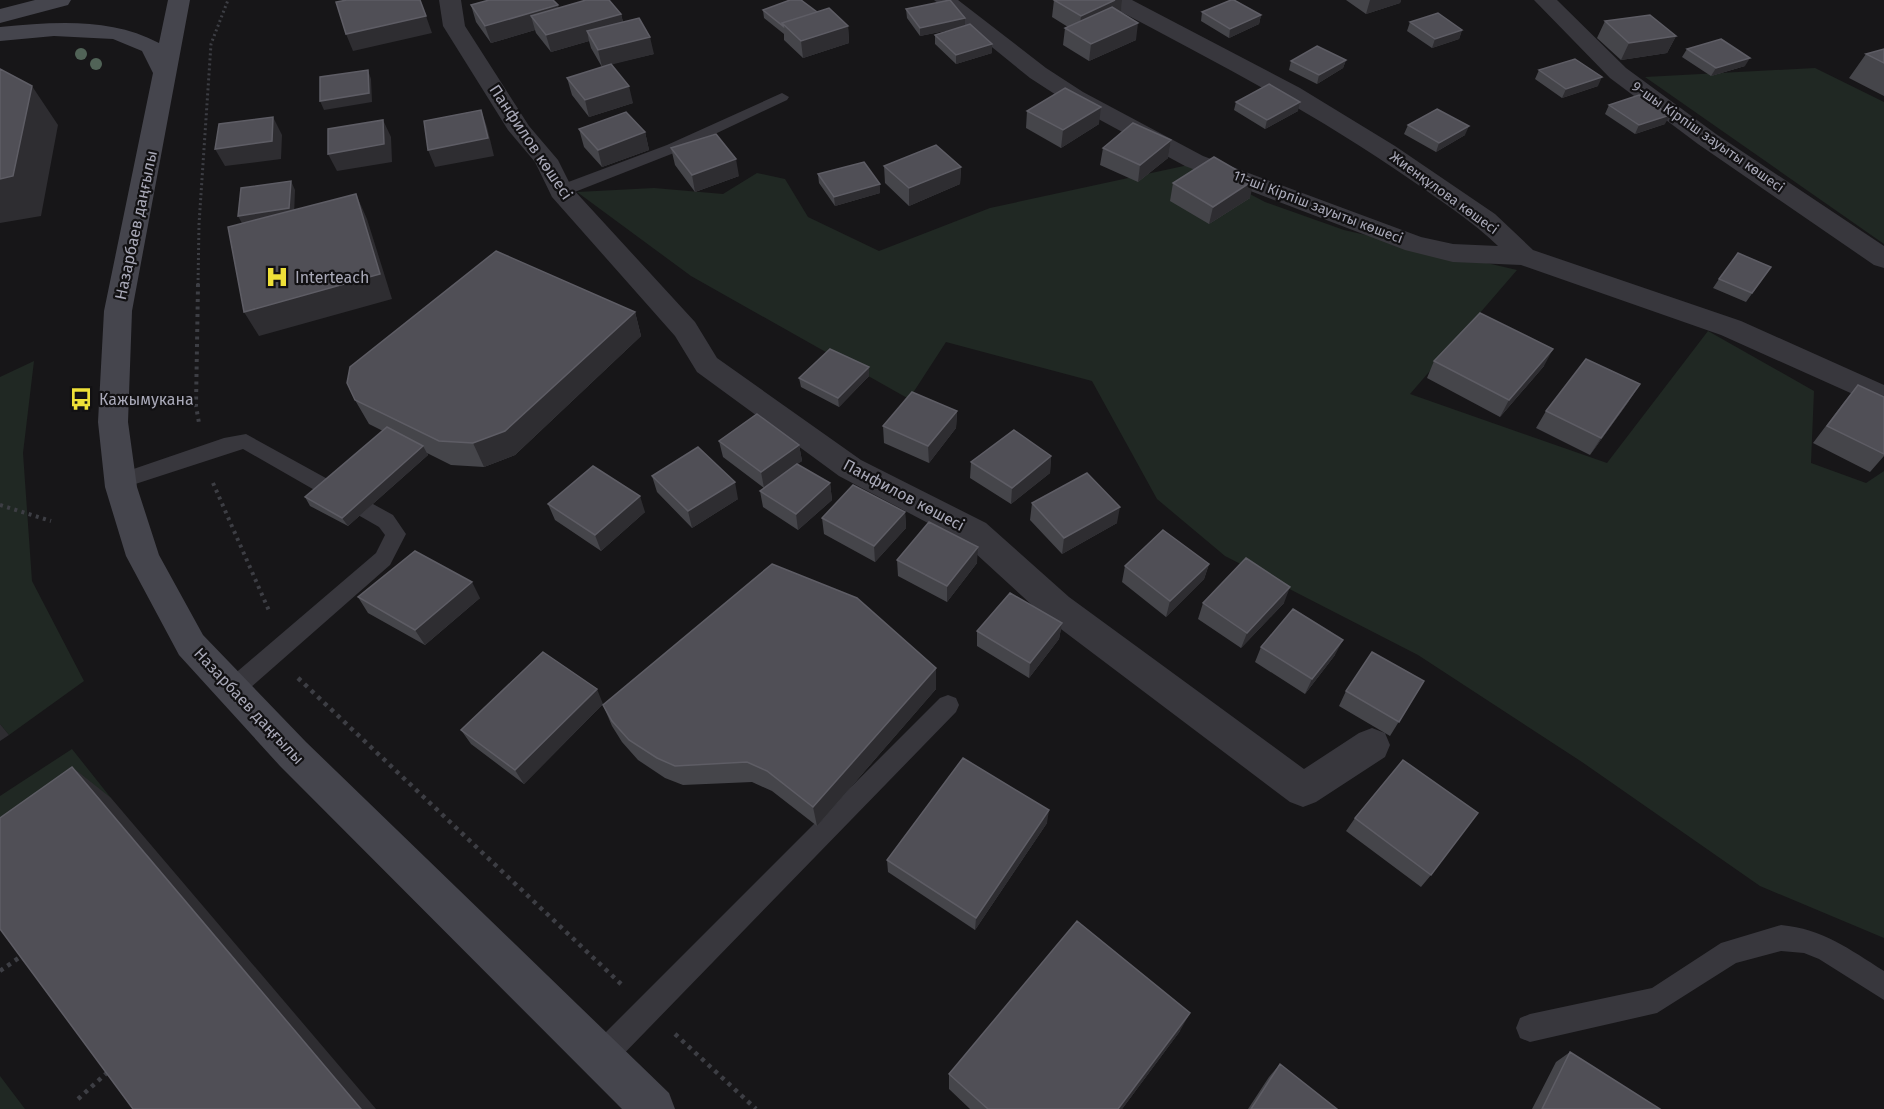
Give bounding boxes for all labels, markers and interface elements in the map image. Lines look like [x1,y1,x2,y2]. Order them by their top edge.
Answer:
street label: 9-шы Кірпіш зауыты көшесі [1629,78,1787,196]
street label: Панфилов көшесі [485,81,577,203]
street label: Жиенқұлова көшесі [1386,148,1502,238]
street label: Назарбаев даңғылы [111,149,161,301]
street label: 11-ші Кірпіш зауыты көшесі [1231,167,1405,247]
hospital icon: Interteach [264,264,290,290]
place label: Interteach [295,268,369,287]
bus stop icon: Кажымукана [68,386,94,412]
place label: Кажымукана [99,390,194,409]
street label: Панфилов көшесі [840,455,968,535]
street label: Назарбаев даңғылы [190,644,308,768]

